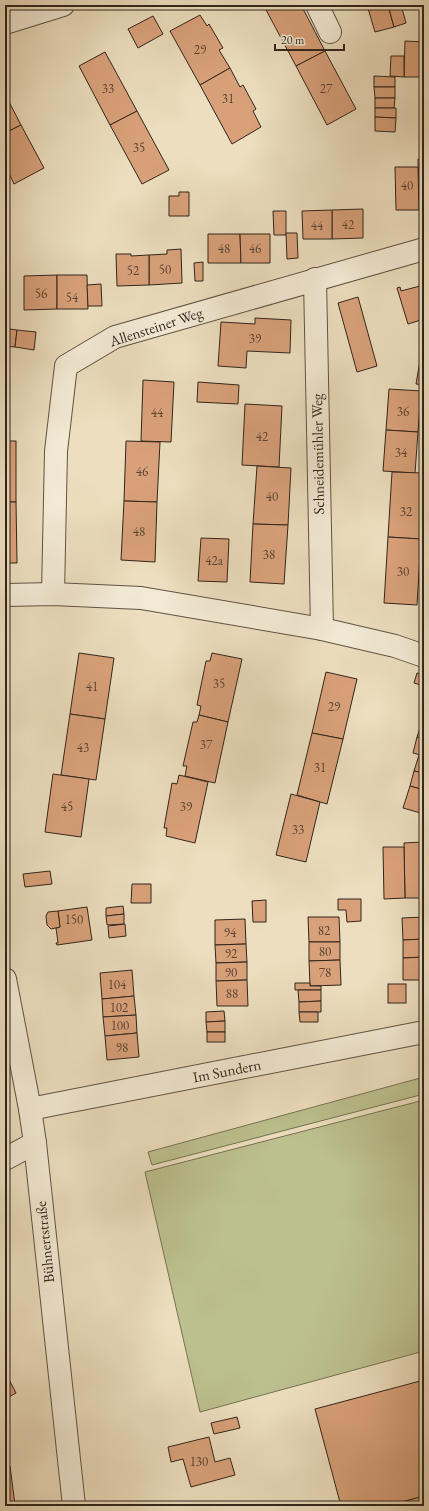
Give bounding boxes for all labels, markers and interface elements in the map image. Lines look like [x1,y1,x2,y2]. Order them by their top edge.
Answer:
scale bar [275,26,344,52]
text: 20 m [281,32,305,48]
house number: 29 [194,41,207,58]
house number: 33 [102,80,114,97]
house number: 27 [320,80,333,97]
house number: 31 [222,90,234,107]
house number: 35 [133,139,145,156]
house number: 40 [401,177,413,194]
house number: 42 [342,216,355,233]
house number: 44 [311,217,324,234]
house number: 48 [218,240,230,257]
house number: 46 [249,240,261,257]
house number: 50 [159,261,171,278]
house number: 52 [127,262,140,279]
house number: 56 [35,285,47,302]
house number: 54 [66,289,79,306]
street label: Allensteiner Weg [106,302,205,351]
house number: 39 [249,330,262,347]
street label: Schneidemühler Weg [307,393,328,515]
house number: 36 [397,403,409,420]
house number: 44 [151,404,164,421]
house number: 42 [256,428,269,445]
house number: 34 [395,444,408,461]
house number: 46 [136,463,148,480]
house number: 40 [266,488,278,505]
house number: 32 [400,503,413,520]
house number: 48 [133,523,145,540]
house number: 38 [263,546,275,563]
house number: 42a [205,552,224,569]
house number: 30 [397,563,409,580]
house number: 35 [213,675,225,692]
house number: 41 [86,678,98,695]
house number: 29 [328,698,341,715]
house number: 37 [200,736,213,753]
house number: 43 [77,739,89,756]
house number: 31 [314,759,326,776]
house number: 45 [61,798,73,815]
house number: 39 [180,798,193,815]
house number: 33 [292,821,304,838]
house number: 150 [65,911,83,928]
house number: 82 [318,922,331,939]
house number: 94 [224,924,237,941]
house number: 80 [319,943,331,960]
house number: 92 [225,945,238,962]
house number: 90 [225,964,237,981]
house number: 78 [319,964,331,981]
house number: 104 [108,976,127,993]
house number: 88 [226,985,238,1002]
house number: 102 [110,999,129,1016]
house number: 100 [111,1017,129,1034]
house number: 98 [116,1039,128,1056]
street label: Im Sundern [191,1055,263,1086]
street label: Bühnertstraße [31,1200,58,1284]
house number: 130 [190,1453,208,1470]

